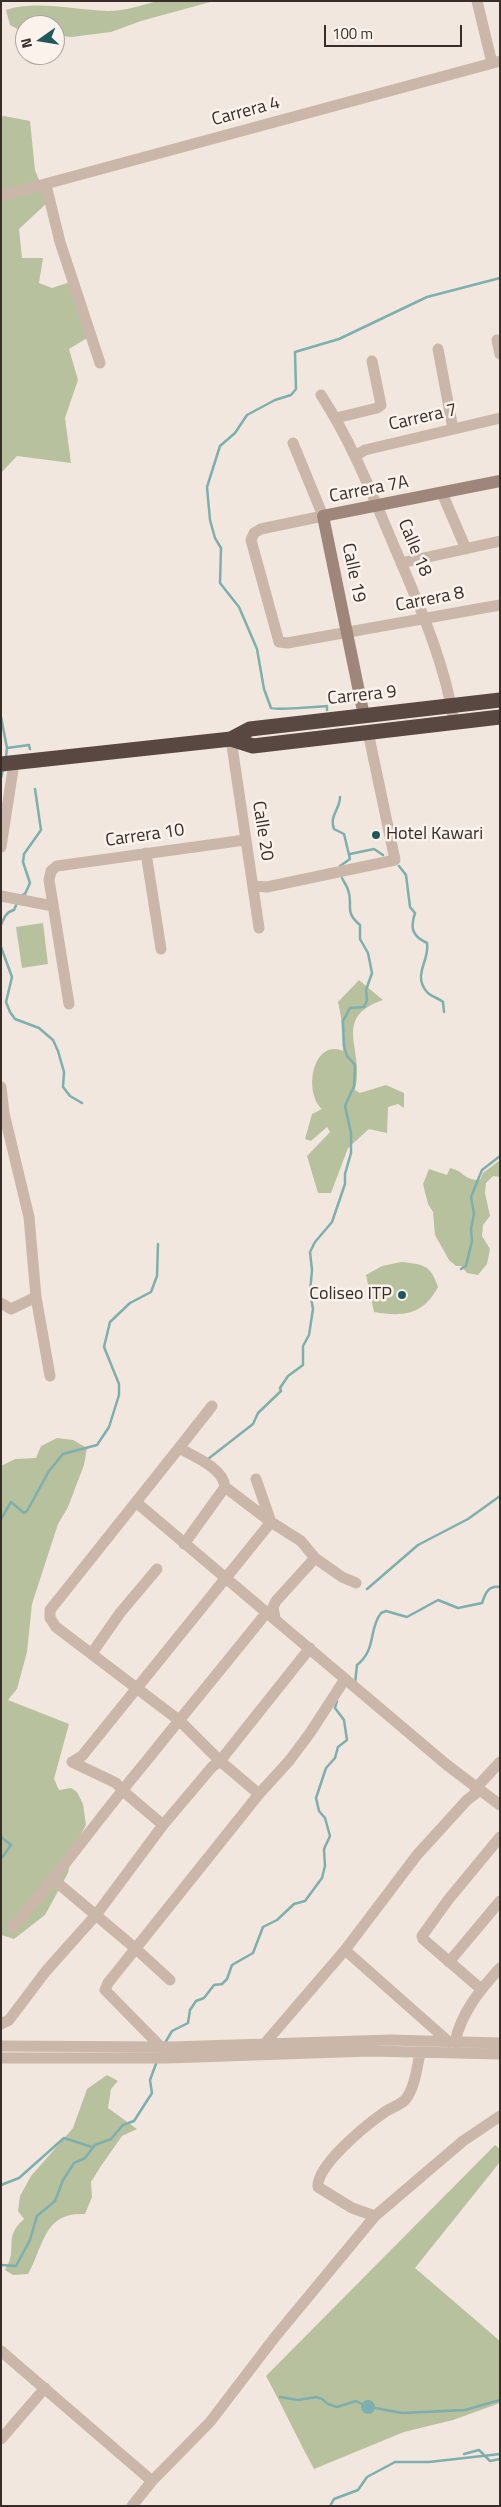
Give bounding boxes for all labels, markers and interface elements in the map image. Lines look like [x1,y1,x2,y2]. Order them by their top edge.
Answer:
north arrow [15,15,65,65]
scale bar [326,15,464,47]
text: 100 m [332,22,373,45]
text: N [15,36,37,50]
street label: Carrera 4 [210,93,282,131]
street label: Carrera 7 [387,400,459,436]
street label: Carrera 7A [328,472,410,508]
street label: Calle 18 [392,516,436,580]
street label: Calle 19 [336,541,370,605]
street label: Carrera 8 [394,583,466,617]
street label: Carrera 9 [326,682,398,710]
street label: Calle 20 [247,800,277,862]
street label: Carrera 10 [104,820,186,852]
place label: Hotel Kawari [386,824,483,846]
marker: Hotel Kawari [370,829,382,841]
place label: Coliseo ITP [309,1284,392,1306]
marker: Coliseo ITP [396,1289,408,1301]

